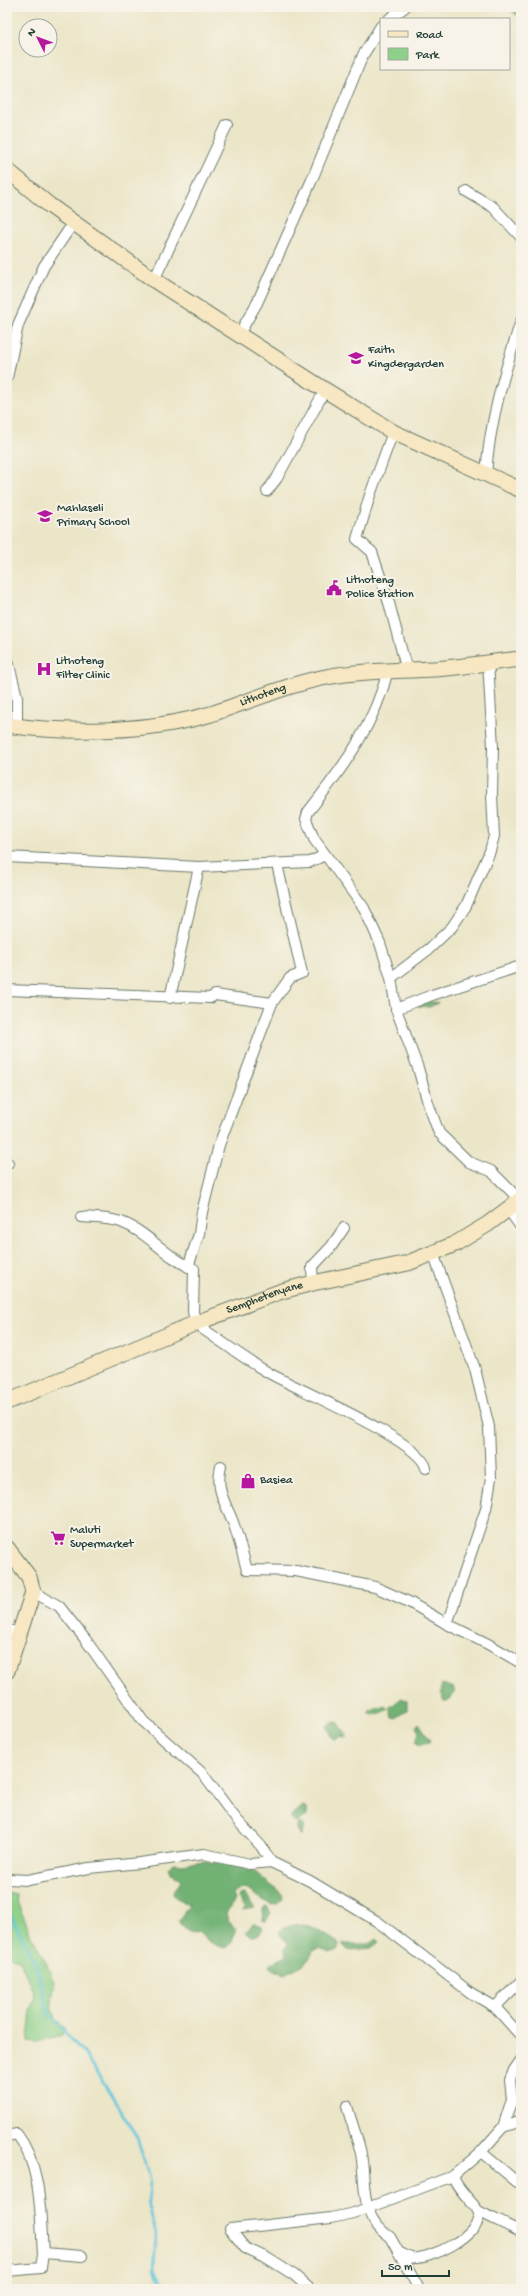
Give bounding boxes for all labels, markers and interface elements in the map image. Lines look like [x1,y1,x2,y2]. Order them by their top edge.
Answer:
north arrow [18,18,58,58]
legend [380,18,510,70]
text: N [25,26,39,39]
text: Road [416,29,443,43]
text: Park [415,49,441,63]
place label: Faith Kingdergarden [367,344,444,372]
school or university icon: Faith Kingdergarden [347,349,365,367]
place label: Mahlaseli Primary School [56,502,130,530]
school or university icon: Mahlaseli Primary School [36,507,54,525]
place label: Lithoteng Police Station [345,574,414,602]
public building icon: Lithoteng Police Station [325,579,343,597]
place label: Lithoteng Filter Clinic [55,655,111,683]
hospital icon: Lithoteng Filter Clinic [35,660,53,678]
street label: Lithoteng [238,681,288,710]
street label: Semphetenyane [225,1279,305,1318]
shop icon: Basiea [239,1472,257,1490]
place label: Basiea [259,1474,293,1488]
place label: Maluti Supermarket [70,1524,135,1552]
supermarket icon: Maluti Supermarket [49,1529,67,1547]
scale bar [382,2252,449,2278]
text: 50 m [388,2261,413,2275]

